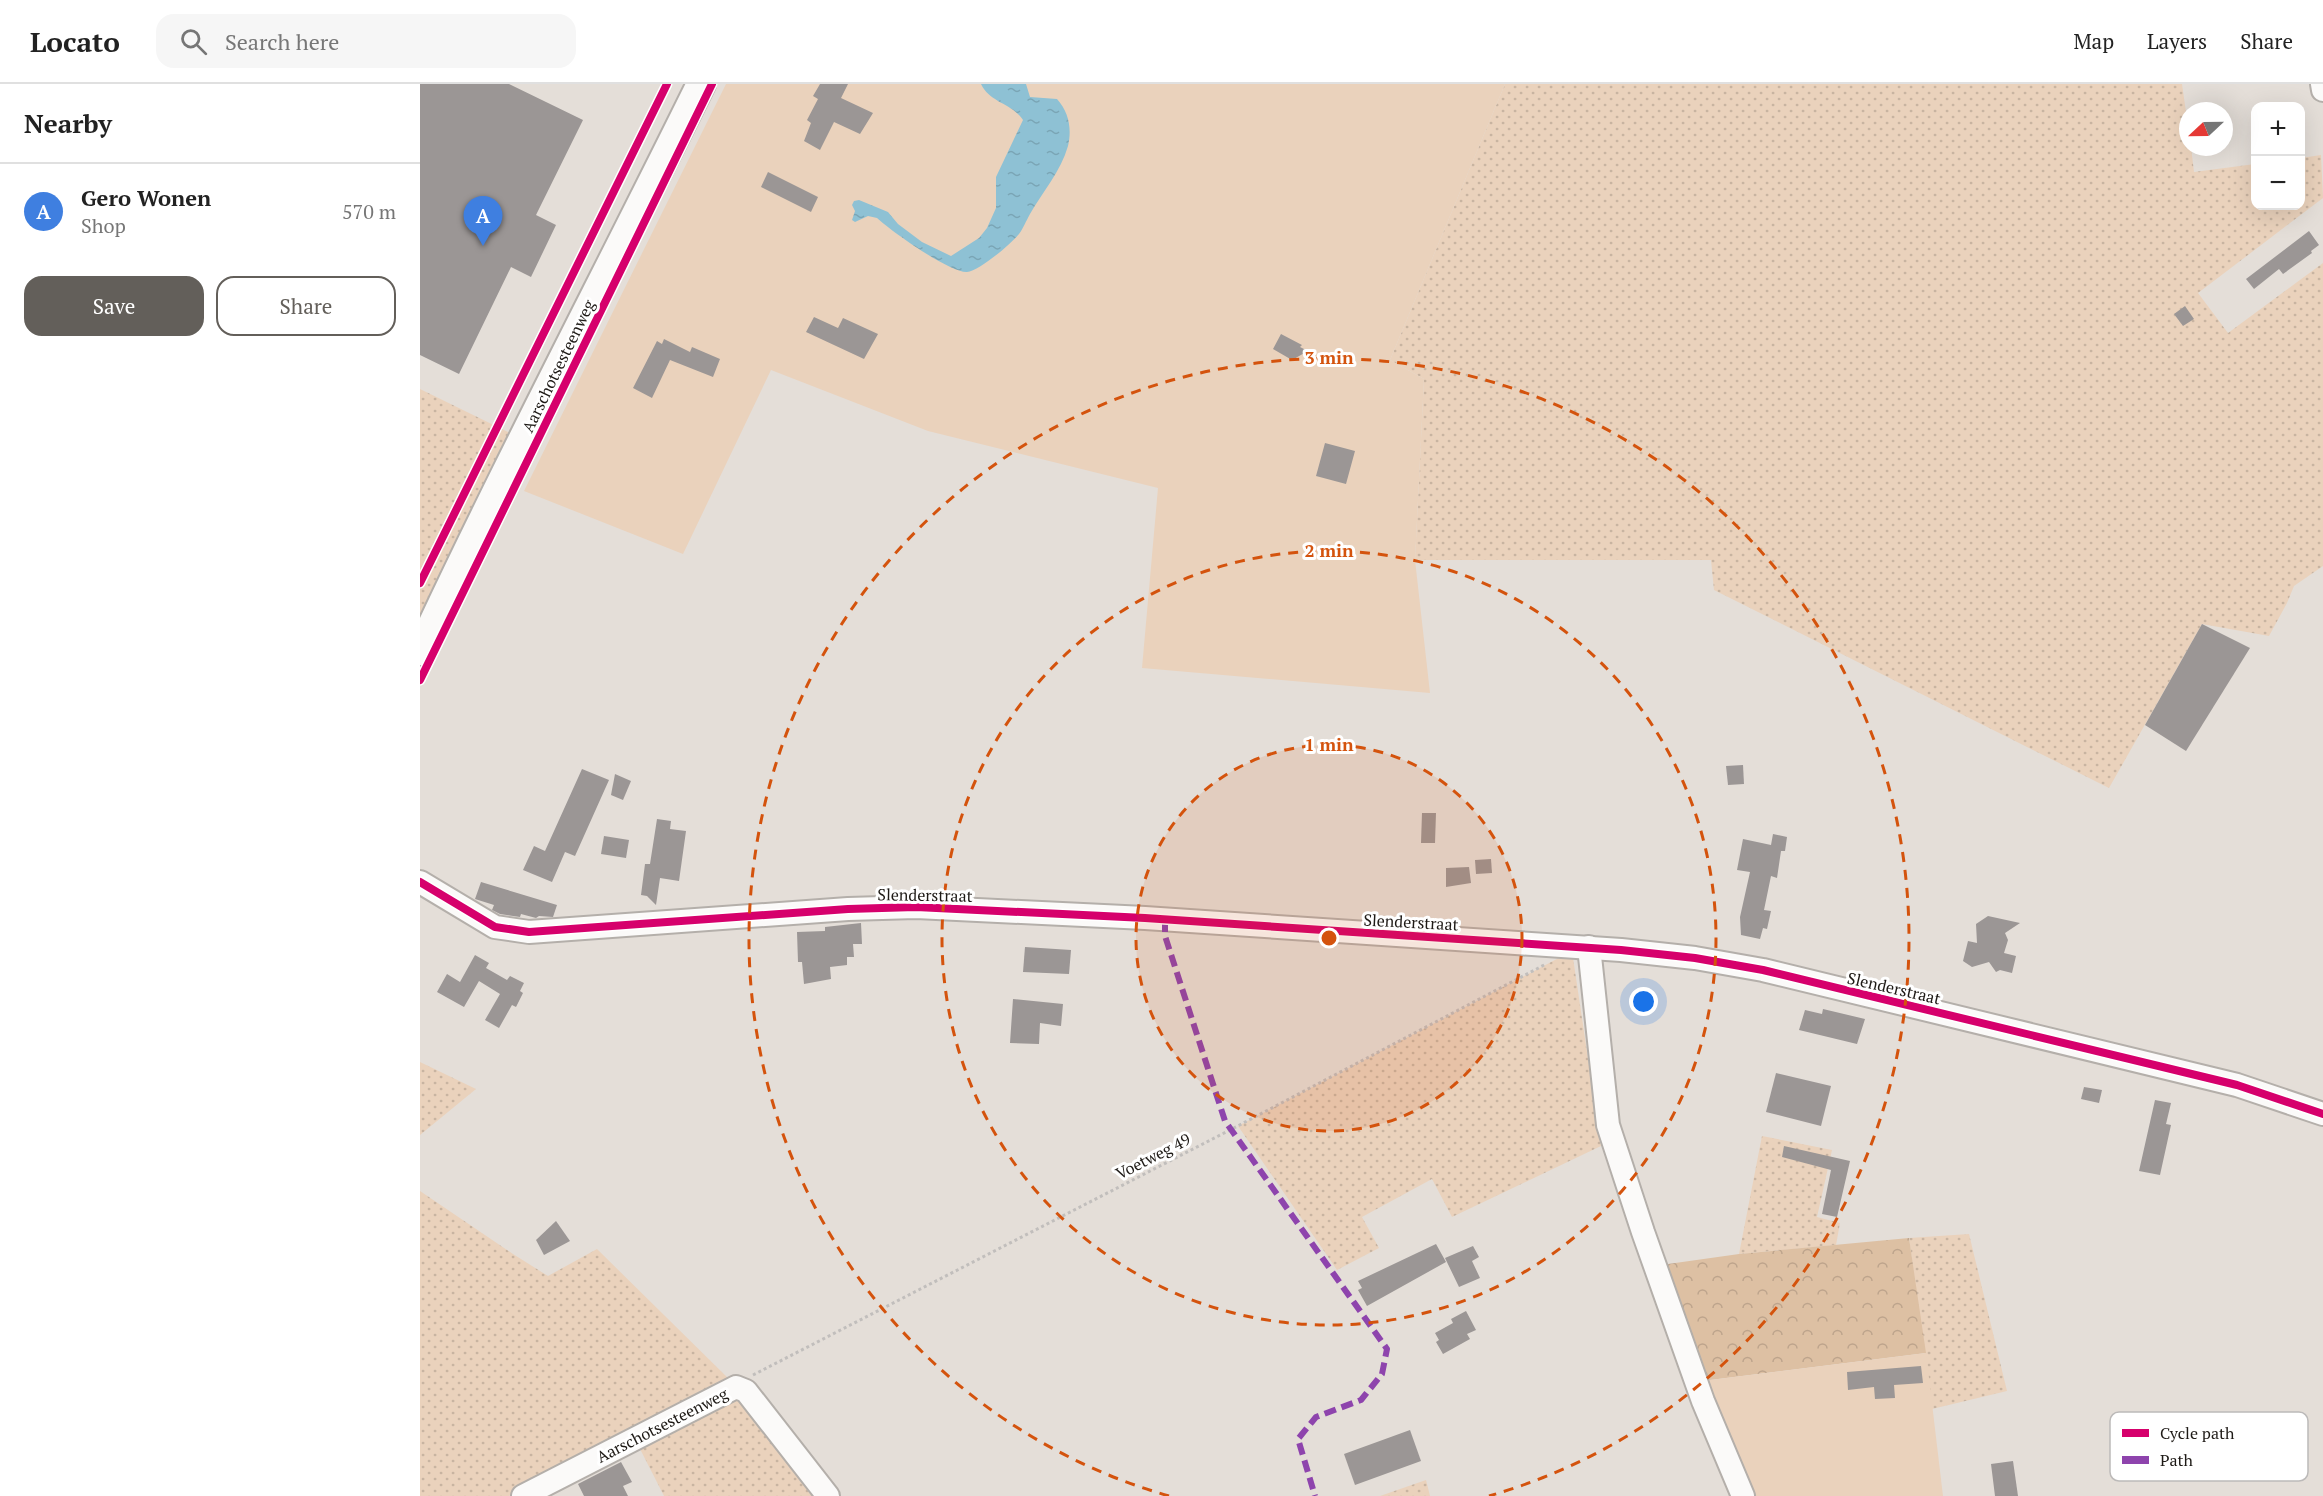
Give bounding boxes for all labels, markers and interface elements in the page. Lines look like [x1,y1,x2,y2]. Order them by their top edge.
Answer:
search box [156,14,576,68]
text: Locato [30,23,120,60]
icon: search [177,25,210,58]
text: Search here [225,27,339,56]
text: Map [2073,27,2114,55]
text: Layers [2147,27,2207,55]
text: Share [2240,27,2293,55]
north arrow [2179,102,2233,156]
map controls [2251,102,2305,210]
button: + [2251,102,2305,156]
text: Nearby [24,106,112,140]
button: − [2251,156,2305,210]
text: Gero Wonen [81,183,211,212]
pin: A [464,196,502,246]
text: A [36,198,51,225]
text: 570 m [342,198,396,225]
text: Shop [81,212,126,239]
button: Save [24,276,204,336]
button: Share [216,276,396,336]
street label: Aarschotsesteenweg [516,296,600,436]
text: 3 min [1304,345,1354,369]
text: 2 min [1304,538,1354,562]
text: 1 min [1304,732,1354,756]
street label: Slenderstraat [877,883,973,907]
street label: Slenderstraat [1363,909,1459,935]
centre of rings [1319,928,1339,948]
street label: Slenderstraat [1845,967,1943,1009]
your location [1629,987,1658,1016]
street label: Voetweg 49 [1112,1128,1194,1184]
street label: Aarschotsesteenweg [592,1382,732,1468]
legend [2110,1412,2308,1481]
text: Cycle path [2160,1422,2235,1444]
text: Path [2160,1449,2194,1471]

